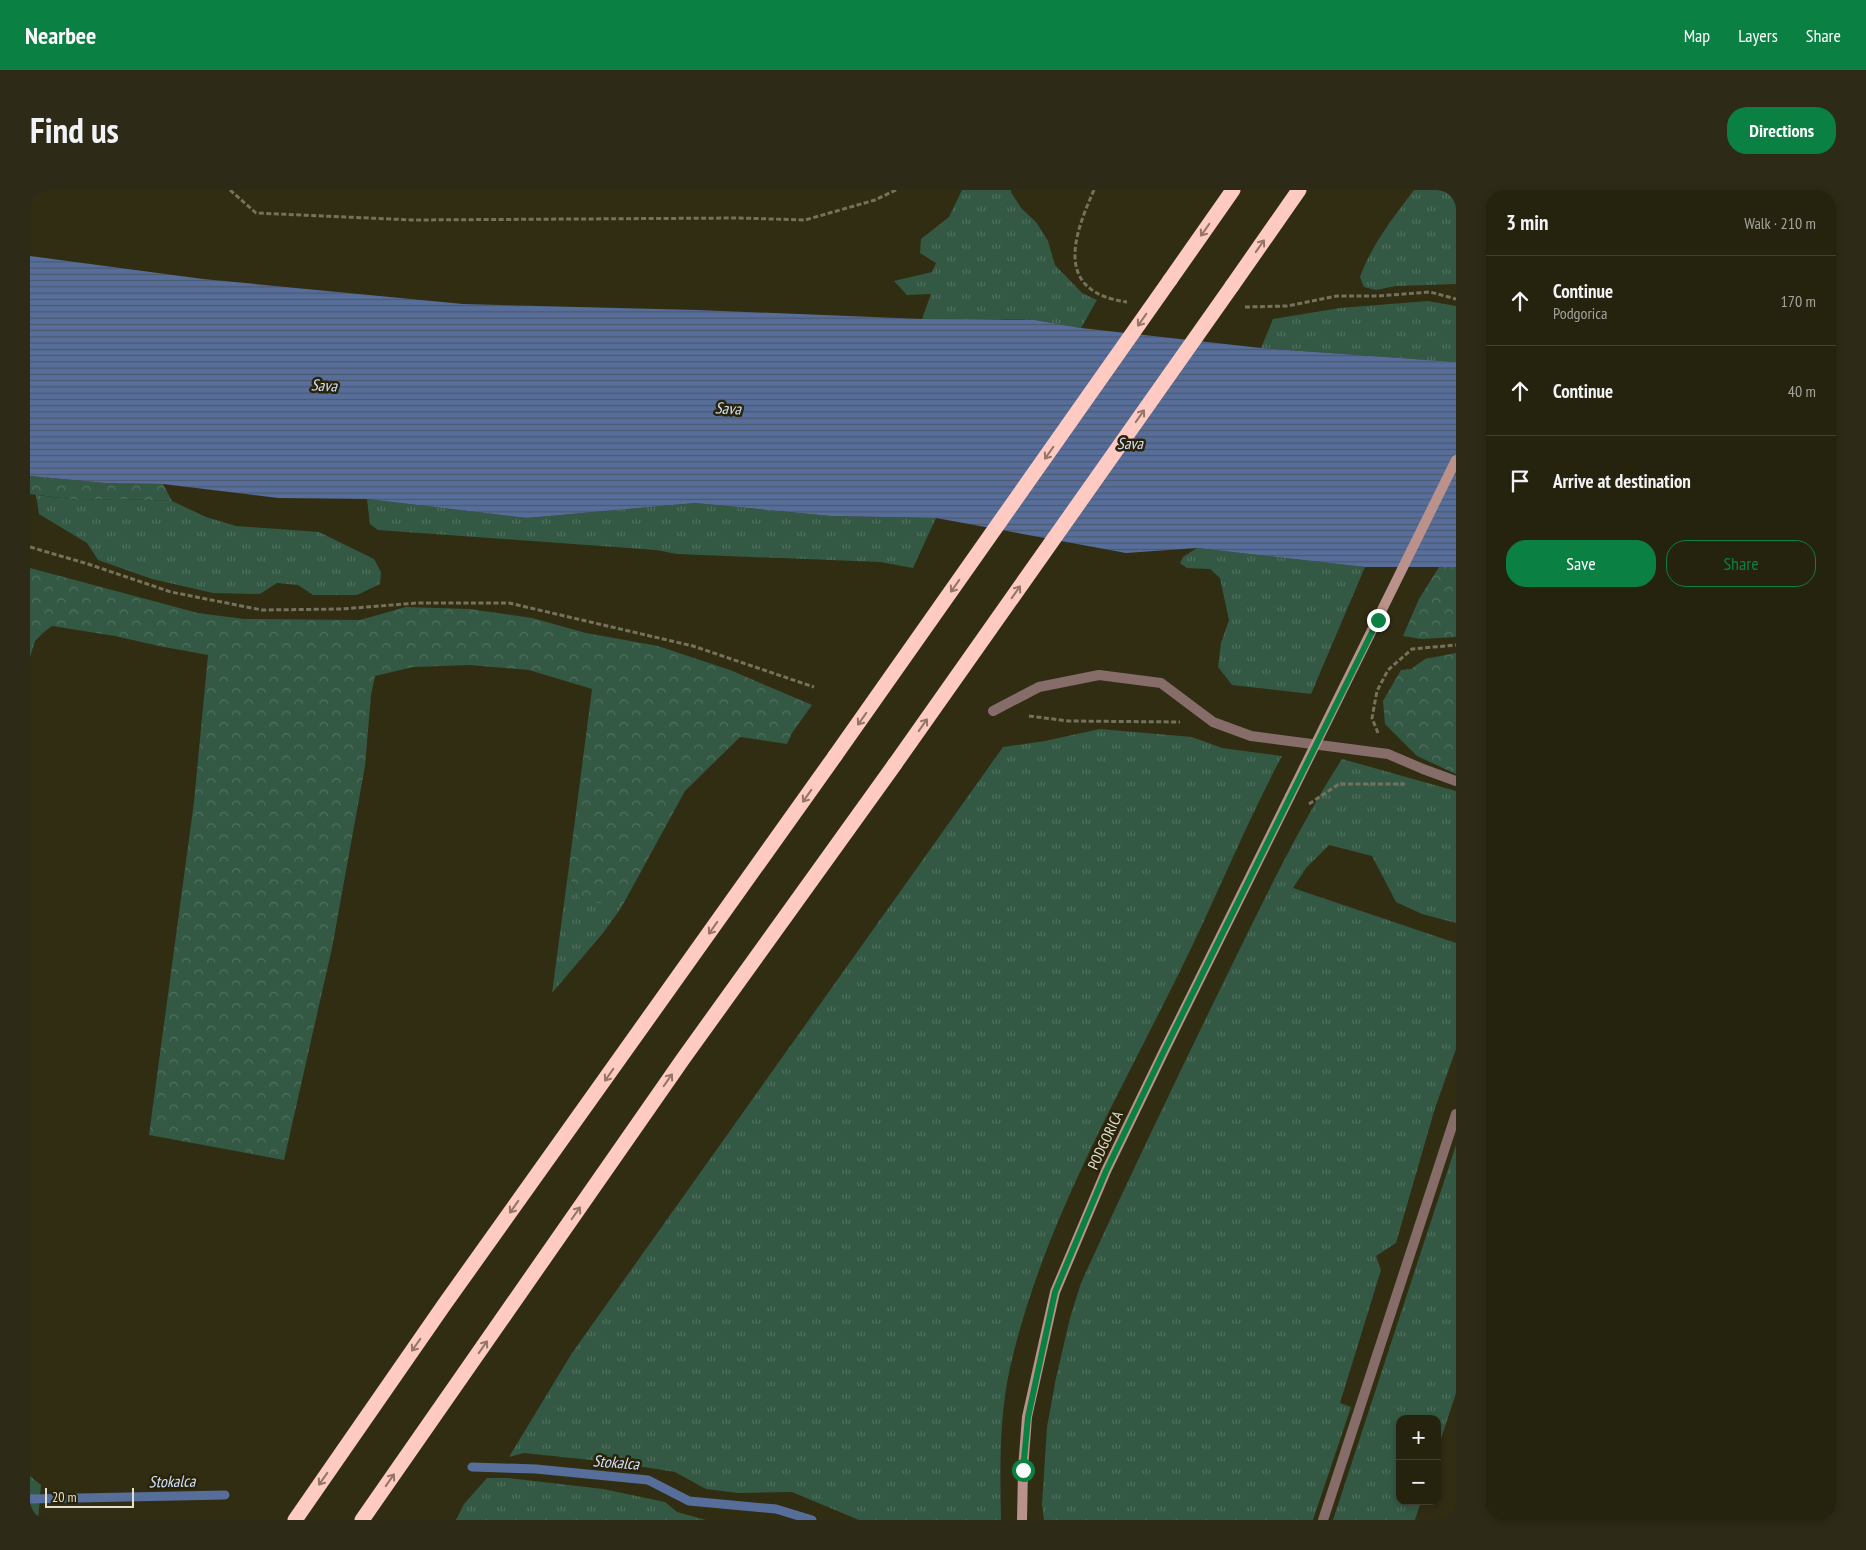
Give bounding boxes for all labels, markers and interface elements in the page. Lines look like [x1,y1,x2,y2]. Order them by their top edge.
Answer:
text: Nearbee [25,20,96,51]
text: Map [1684,24,1710,47]
text: Layers [1738,24,1778,47]
text: Share [1806,24,1841,47]
text: Find us [30,107,119,153]
button: Directions [1727,107,1836,154]
text: 3 min [1506,209,1548,236]
text: Walk · 210 m [1744,213,1816,233]
one-way arrow [1200,223,1210,237]
one-way arrow [1255,239,1265,253]
text: Continue [1553,279,1613,303]
icon: ahead [1506,287,1534,315]
text: 170 m [1781,291,1816,311]
text: Podgorica [1553,303,1607,323]
one-way arrow [1137,313,1147,327]
water label: Sava [311,374,339,396]
icon: ahead [1506,377,1534,405]
text: Continue [1553,379,1613,403]
text: 40 m [1788,381,1816,401]
water label: Sava [715,397,743,419]
one-way arrow [1135,409,1145,423]
water label: Sava [1117,433,1145,453]
one-way arrow [1044,445,1054,459]
icon: arrive [1506,467,1534,495]
text: Arrive at destination [1553,469,1691,493]
button: Save [1506,540,1656,587]
button: Share [1666,540,1816,587]
one-way arrow [950,578,960,592]
one-way arrow [1011,585,1021,599]
route end [1367,609,1390,632]
one-way arrow [857,711,867,725]
one-way arrow [918,718,928,732]
one-way arrow [802,789,812,803]
one-way arrow [708,921,718,935]
one-way arrow [603,1068,614,1081]
one-way arrow [663,1073,673,1087]
street label: PODGORICA [1083,1107,1127,1172]
one-way arrow [509,1200,519,1214]
one-way arrow [571,1206,581,1220]
one-way arrow [411,1338,421,1352]
one-way arrow [478,1340,488,1354]
map controls [1396,1415,1441,1505]
button: + [1396,1415,1441,1460]
water label: Stokalca [592,1450,641,1474]
route start [1012,1459,1035,1482]
button: − [1396,1460,1441,1505]
water label: Stokalca [149,1471,197,1491]
one-way arrow [318,1471,328,1485]
one-way arrow [385,1473,395,1487]
scale bar [45,1485,134,1508]
text: 20 m [52,1488,77,1506]

